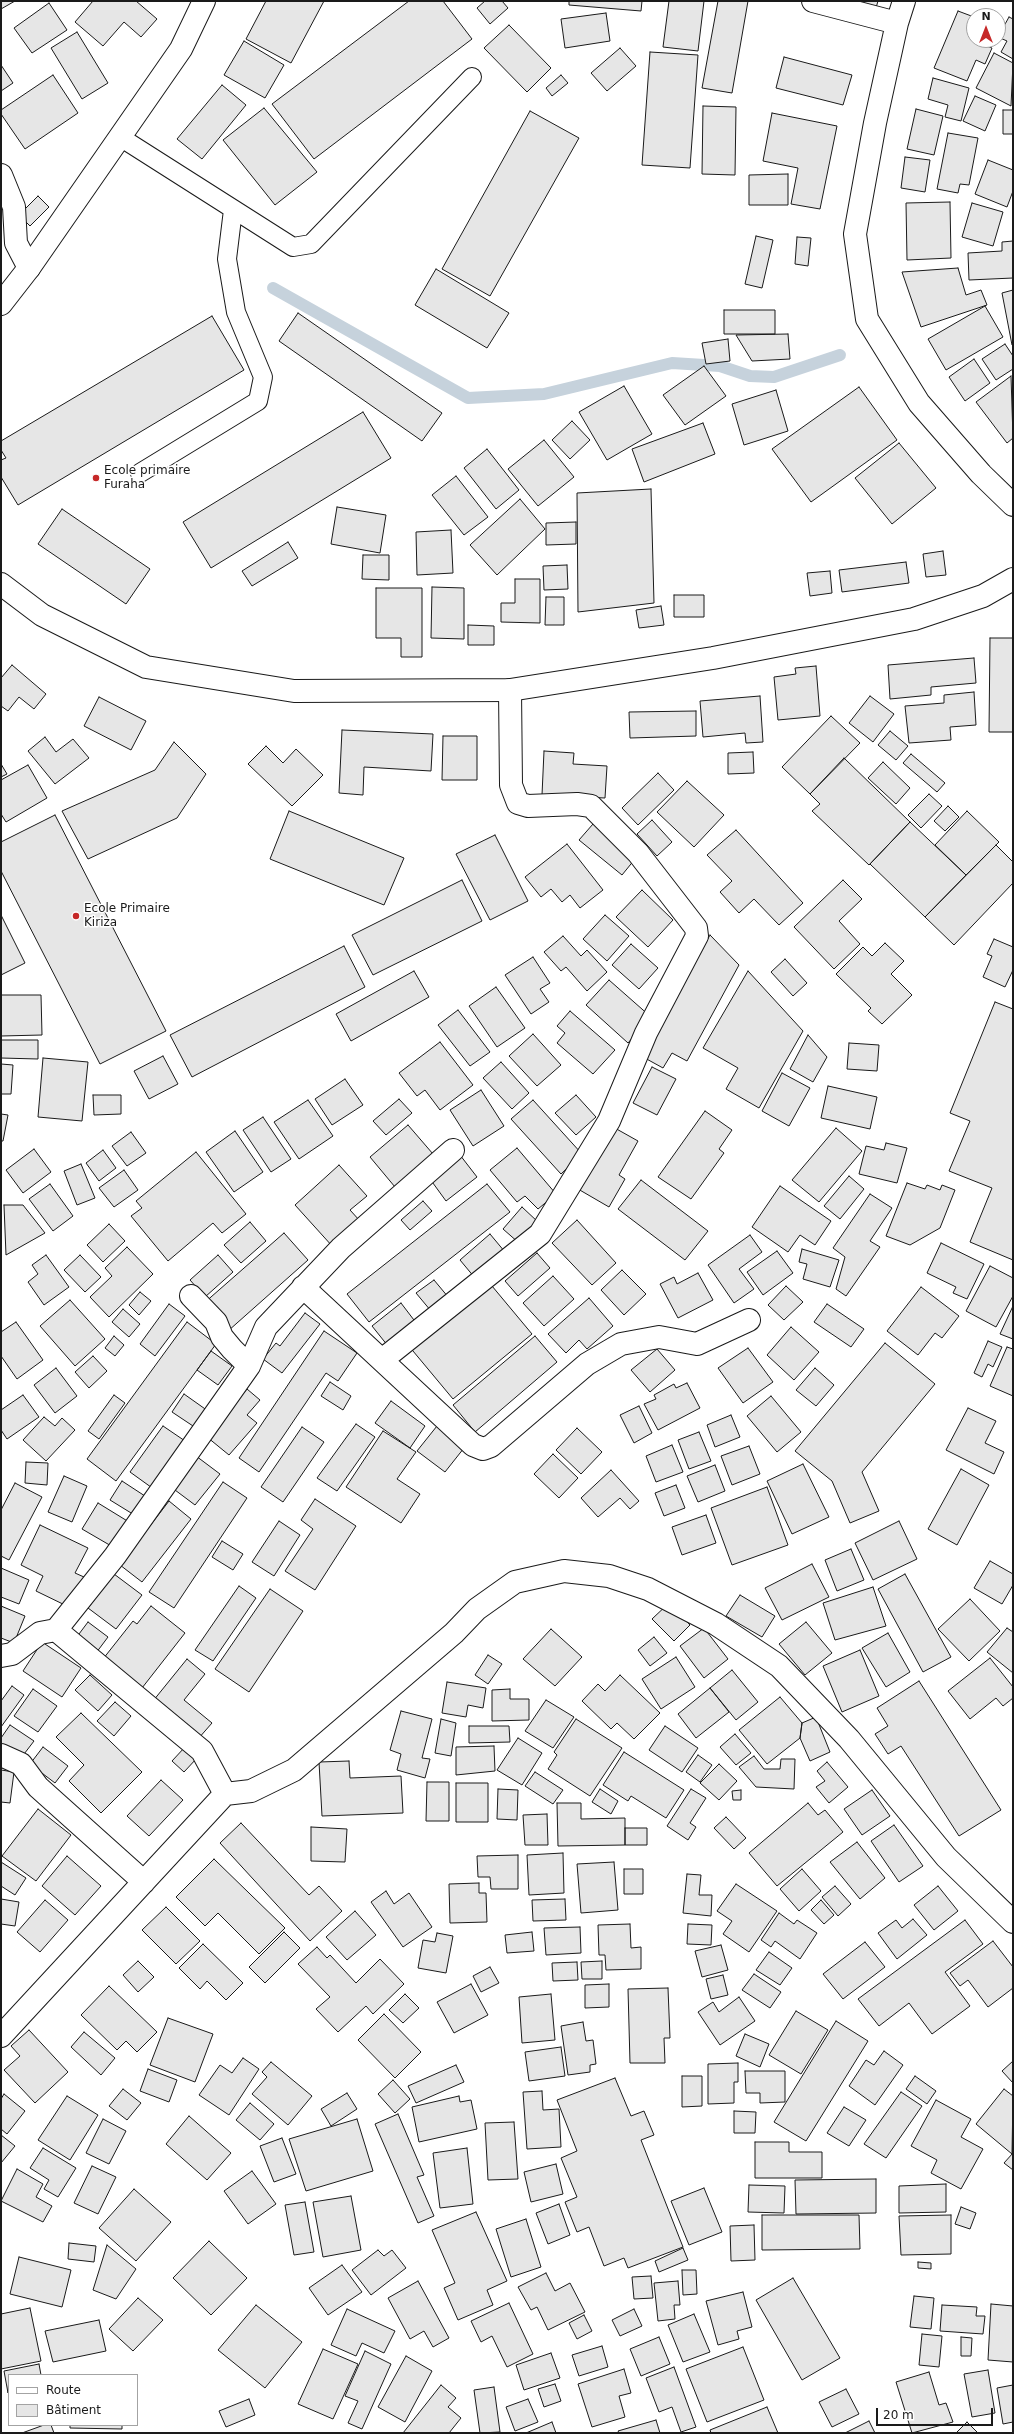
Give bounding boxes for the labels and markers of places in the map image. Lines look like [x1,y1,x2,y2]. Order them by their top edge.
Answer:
place label: Ecole primaire Furaha [104,464,190,492]
marker: Ecole primaire Furaha [91,473,101,483]
place label: Ecole Primaire Kiriza [84,902,170,930]
marker: Ecole Primaire Kiriza [71,911,81,921]

